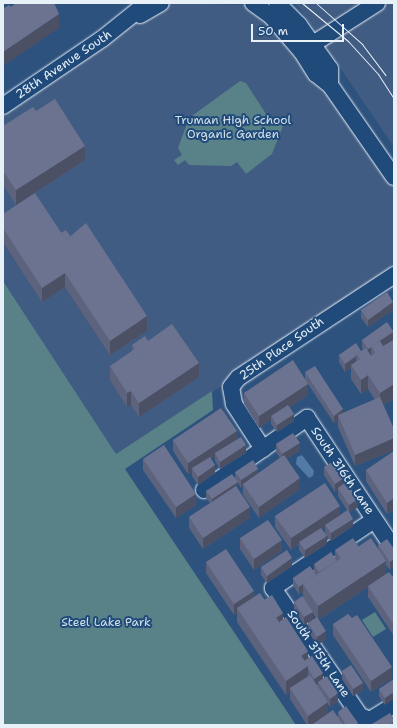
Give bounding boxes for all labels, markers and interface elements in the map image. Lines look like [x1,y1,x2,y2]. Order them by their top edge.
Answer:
scale bar [253,16,346,42]
text: 50 m [258,23,288,39]
street label: 28th Avenue South [13,28,115,102]
park label: Truman High School Organic Garden [175,114,291,142]
street label: 25th Place South [237,314,327,384]
street label: South 316th Lane [307,425,377,517]
street label: South 315th Lane [284,608,352,700]
park label: Steel Lake Park [61,616,151,630]

